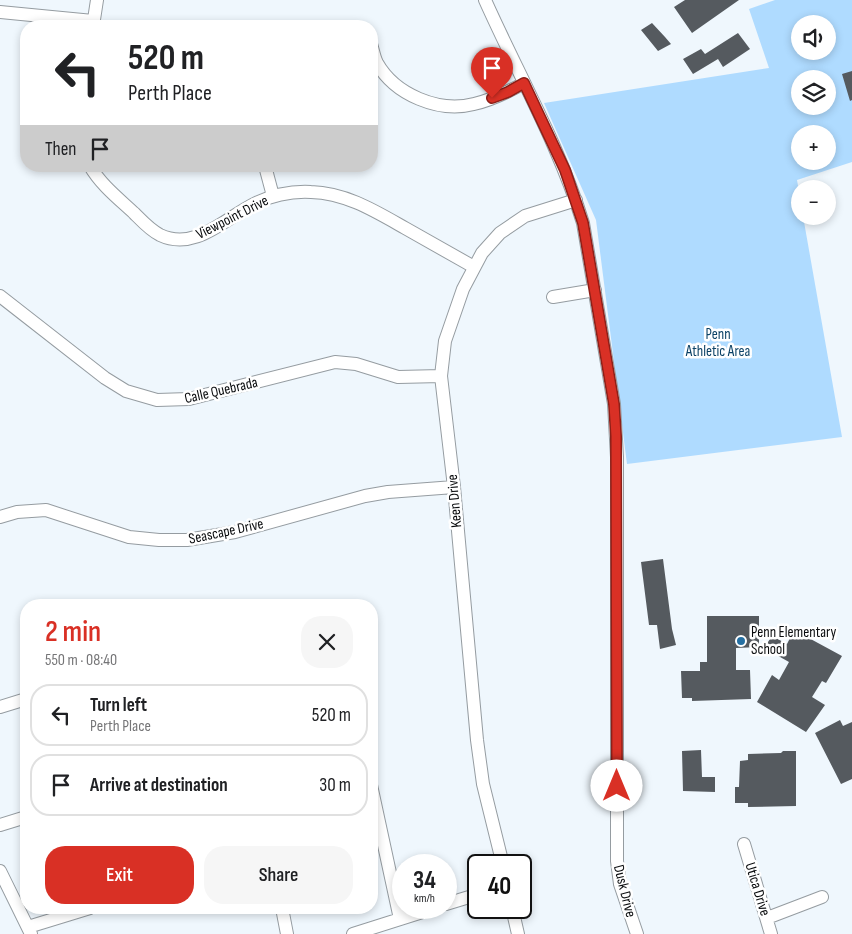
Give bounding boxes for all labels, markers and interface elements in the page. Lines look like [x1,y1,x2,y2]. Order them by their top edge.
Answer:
map controls [791,15,836,225]
button: sound [791,15,836,60]
text: 520 m [128,37,204,80]
icon: left [45,40,110,105]
pin [471,47,513,98]
icon: arrive [478,54,506,82]
button: layers [791,70,836,115]
text: Perth Place [128,80,212,107]
button: + [791,125,836,170]
icon: arrive [86,135,114,163]
text: Then [45,138,76,161]
button: − [791,180,836,225]
street label: Viewpoint Drive [193,191,272,244]
park label: Penn Athletic Area [685,325,750,361]
street label: Calle Quebrada [183,373,260,408]
street label: Keen Drive [443,473,466,528]
street label: Seascape Drive [187,514,265,549]
text: 2 min [45,614,101,650]
button: close [301,616,353,668]
place label: Penn Elementary School [751,623,836,659]
marker: Penn Elementary School [735,635,747,647]
text: 550 m · 08:40 [45,651,117,670]
text: Turn left [90,694,147,717]
icon: left [47,701,75,729]
text: 520 m [312,704,351,727]
text: Perth Place [90,717,151,736]
position arrow [590,759,642,811]
icon: arrive [47,771,75,799]
text: Arrive at destination [90,774,228,797]
text: 30 m [319,774,351,797]
button: Exit [45,846,194,904]
button: Share [204,846,353,904]
speed limit sign: 40 [467,854,532,919]
street label: Utica Drive [740,860,775,918]
street label: Dusk Drive [609,863,640,919]
text: 34 [413,865,436,896]
text: km/h [414,891,435,906]

